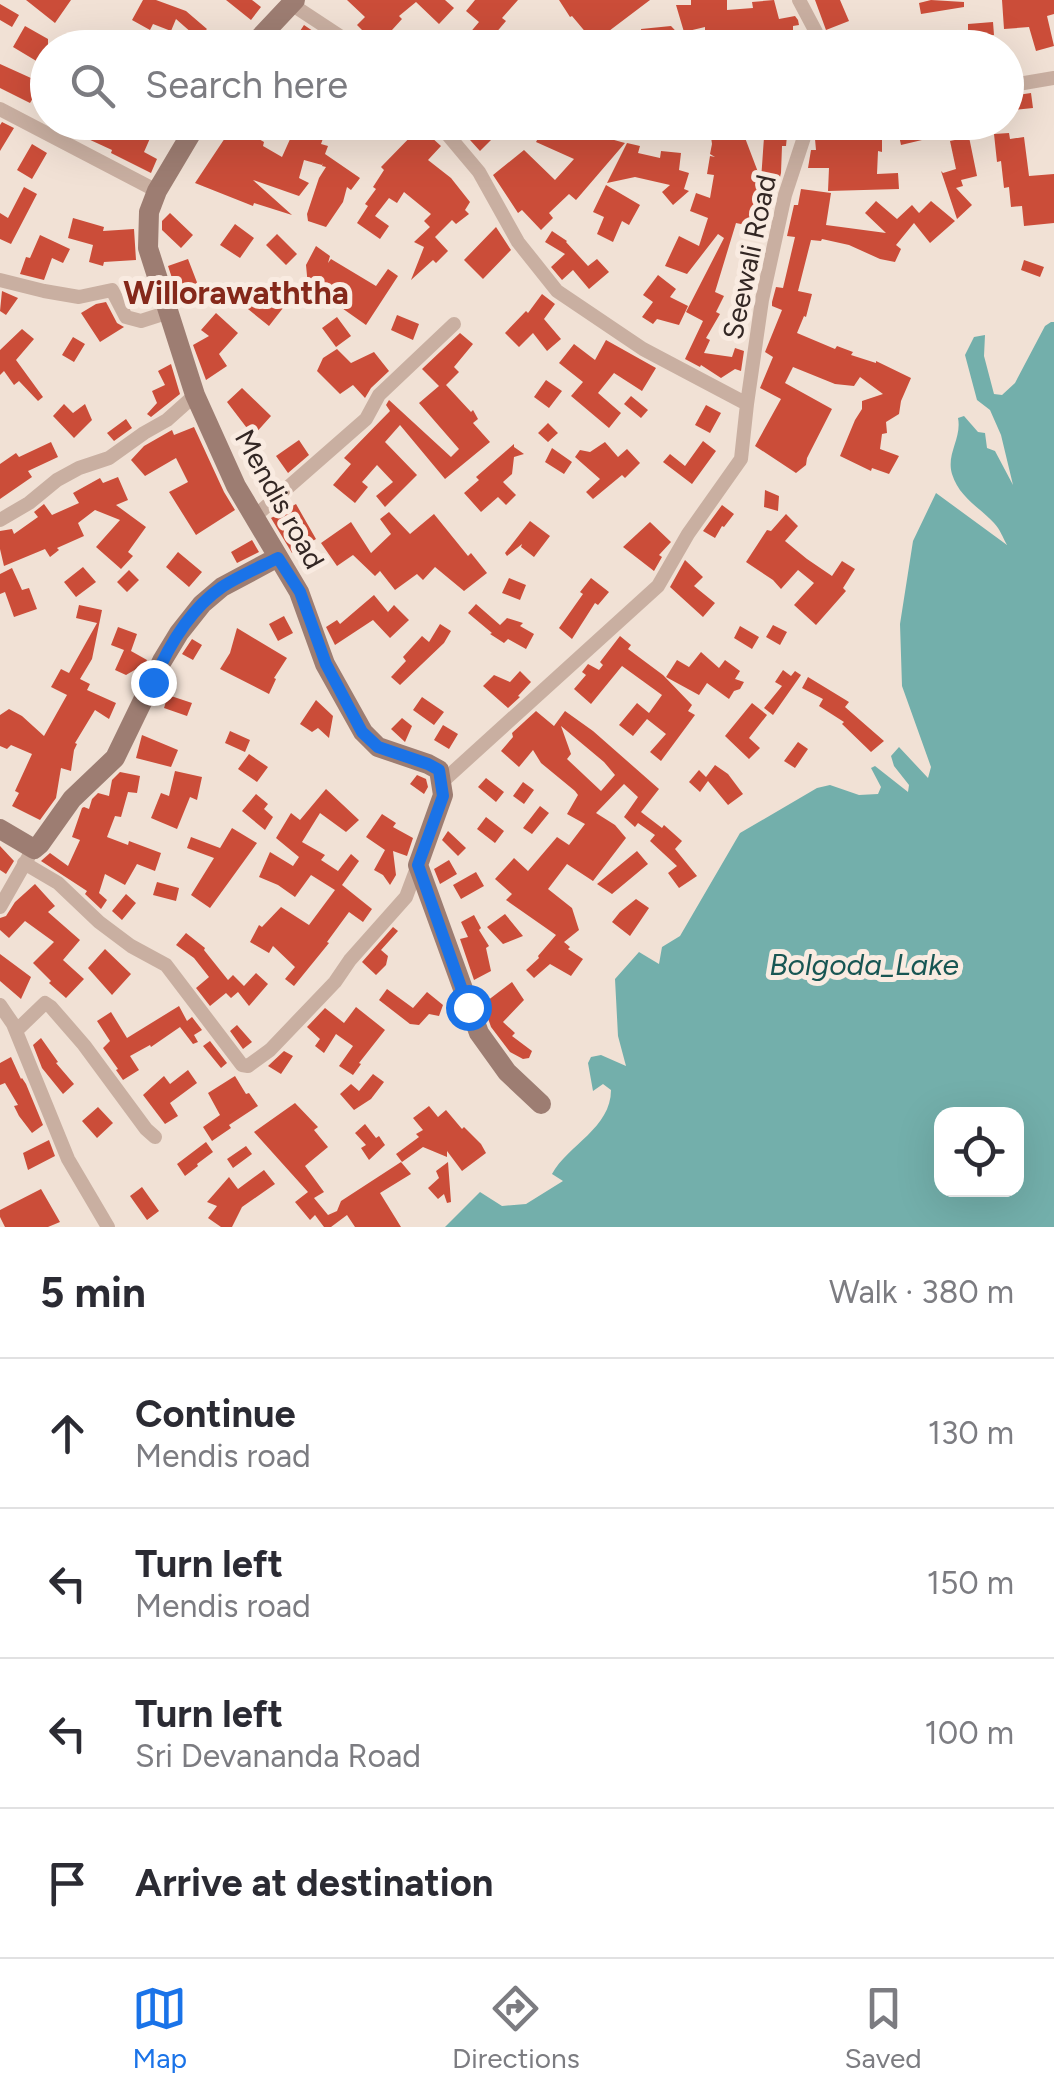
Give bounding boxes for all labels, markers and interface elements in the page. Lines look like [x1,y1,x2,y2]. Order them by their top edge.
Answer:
search box [30,30,1024,140]
icon: search [65,58,120,113]
text: Search here [145,62,348,108]
street label: Seewali Road [715,172,783,342]
district label: Willorawaththa [123,274,349,312]
street label: Mendis road [228,423,332,575]
route end [131,660,177,706]
water label: Bolgoda_Lake [769,946,959,983]
route start [446,985,492,1031]
map controls [934,1107,1024,1197]
button: locate [934,1107,1024,1197]
text: 5 min [40,1267,146,1318]
text: Walk · 380 m [829,1273,1014,1311]
text: Continue [135,1391,296,1437]
icon: ahead [40,1406,95,1461]
text: 130 m [928,1414,1014,1452]
text: Mendis road [135,1437,311,1475]
text: Turn left [135,1541,283,1587]
icon: left [40,1556,95,1611]
text: 150 m [927,1564,1014,1602]
text: Mendis road [135,1587,311,1625]
text: Turn left [135,1691,283,1737]
icon: left [40,1706,95,1761]
text: 100 m [925,1714,1014,1752]
text: Sri Devananda Road [135,1737,421,1775]
icon: arrive [40,1856,95,1911]
text: Arrive at destination [135,1860,493,1906]
tab: Map [132,1981,187,2075]
tab: Directions [452,1981,580,2075]
tab: Saved [844,1981,922,2075]

